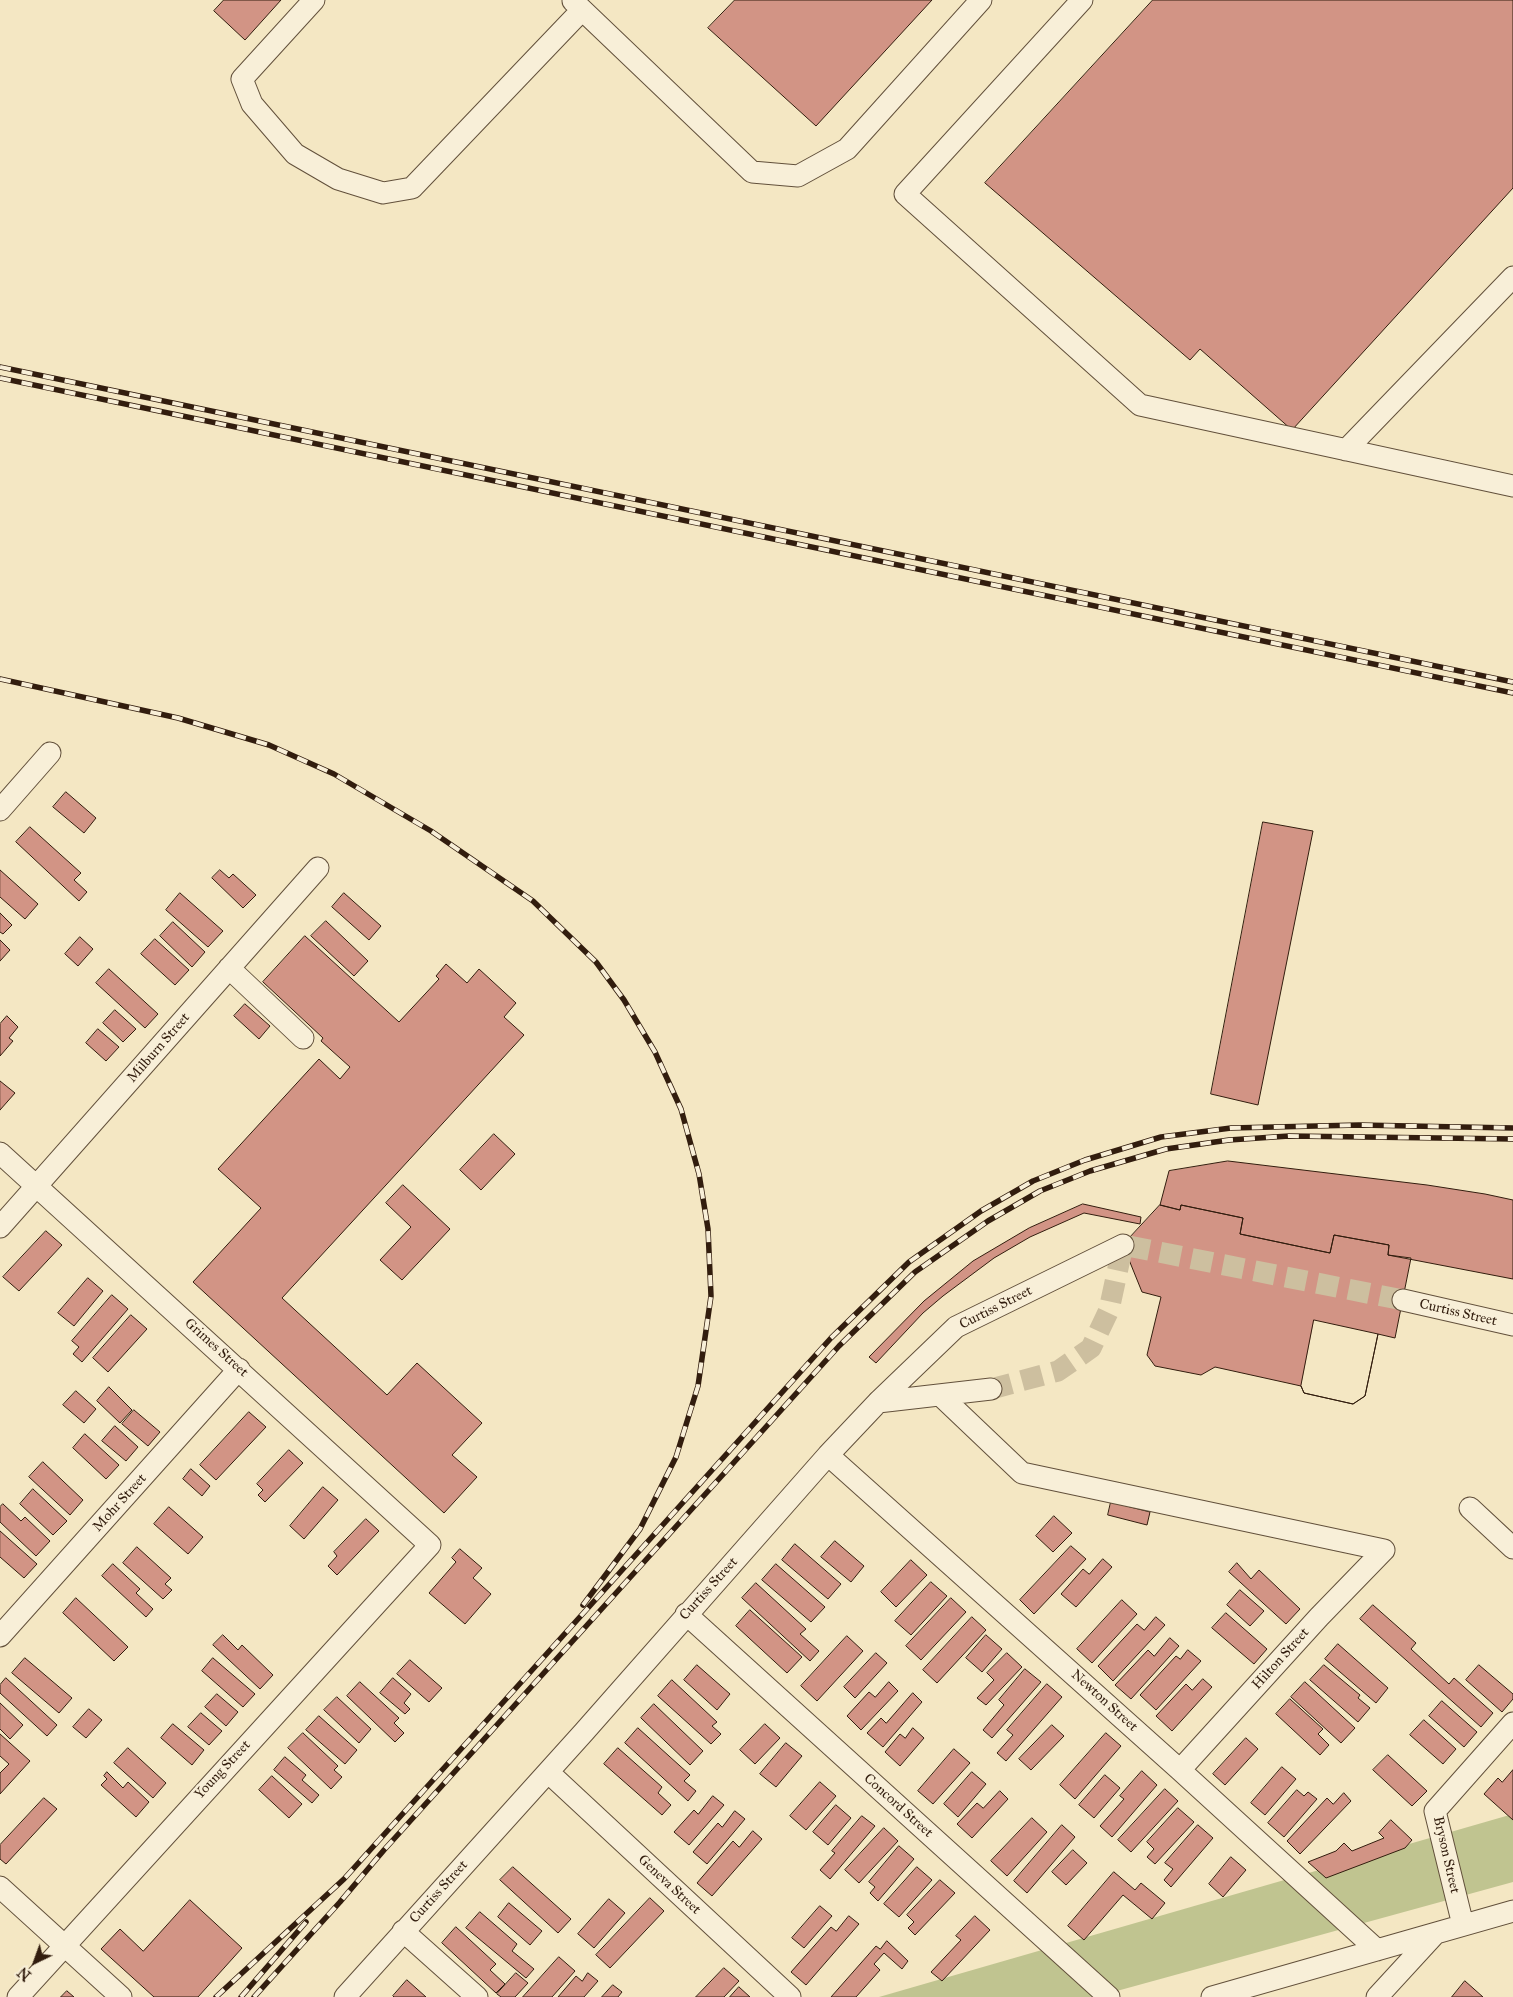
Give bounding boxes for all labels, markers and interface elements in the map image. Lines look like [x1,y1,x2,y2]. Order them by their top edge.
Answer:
street label: Milburn Street [124,1010,194,1086]
street label: Curtiss Street [957,1283,1035,1333]
street label: Curtiss Street [1418,1296,1498,1330]
street label: Grimes Street [181,1315,251,1381]
street label: Mohr Street [90,1471,150,1535]
street label: Curtiss Street [676,1554,742,1624]
street label: Hilton Street [1249,1625,1313,1693]
street label: Newton Street [1067,1667,1141,1735]
street label: Young Street [191,1737,255,1803]
street label: Concord Street [860,1771,936,1841]
street label: Bryson Street [1429,1815,1463,1895]
street label: Geneva Street [634,1852,704,1918]
street label: Curtiss Street [406,1857,472,1927]
north arrow [10,1937,60,1987]
text: N [15,1963,35,1984]

